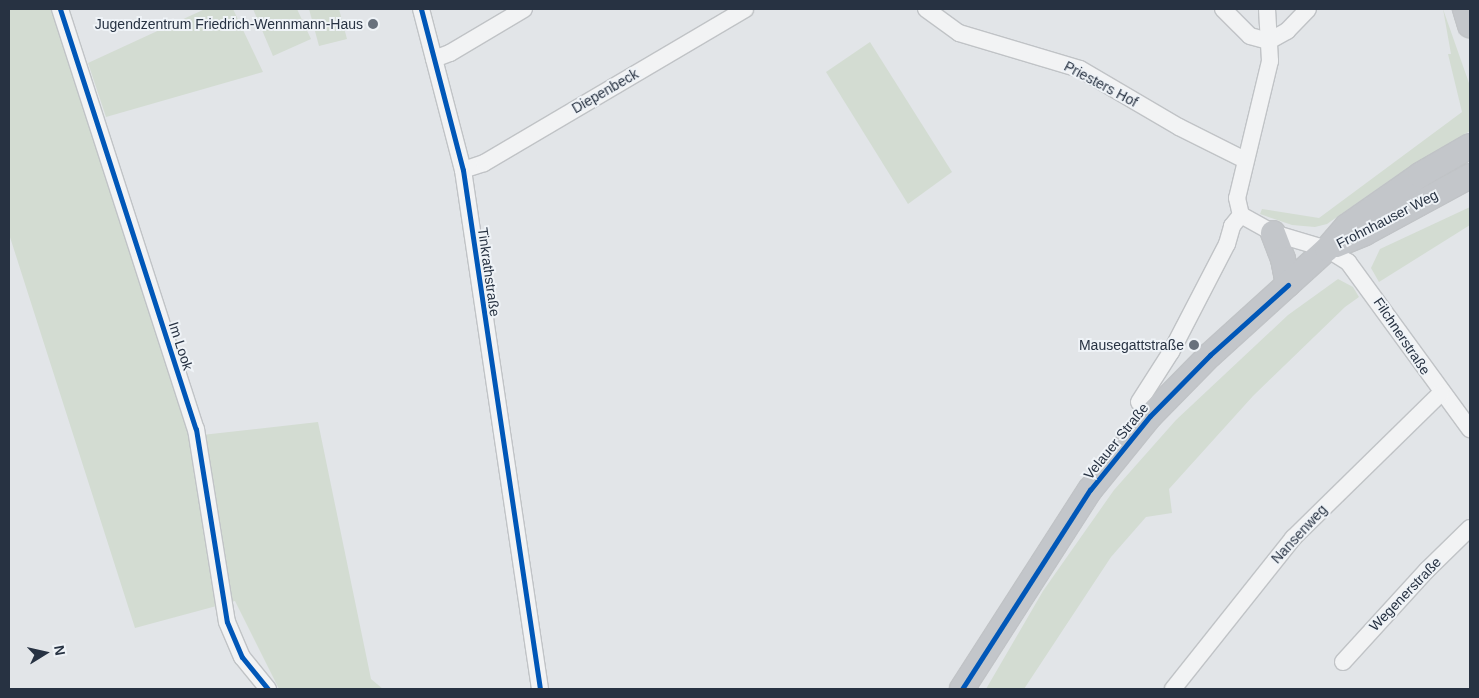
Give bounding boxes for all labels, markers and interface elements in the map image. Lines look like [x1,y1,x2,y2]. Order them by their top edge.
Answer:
place label: Jugendzentrum Friedrich-Wennmann-Haus [95,16,363,32]
marker: Jugendzentrum Friedrich-Wennmann-Haus [367,18,379,30]
street label: Priesters Hof [1061,58,1141,110]
street label: Diepenbeck [569,65,641,117]
street label: Frohnhauser Weg [1333,186,1441,252]
street label: Tinkrathstraße [474,226,504,318]
street label: Filchnerstraße [1370,294,1434,378]
street label: Im Look [165,320,197,372]
place label: Mausegattstraße [1079,337,1184,353]
marker: Mausegattstraße [1188,339,1200,351]
street label: Velauer Straße [1080,399,1152,483]
street label: Nansenweg [1268,501,1330,567]
street label: Wegenerstraße [1366,554,1444,634]
north arrow [20,628,70,678]
text: N [51,644,69,657]

